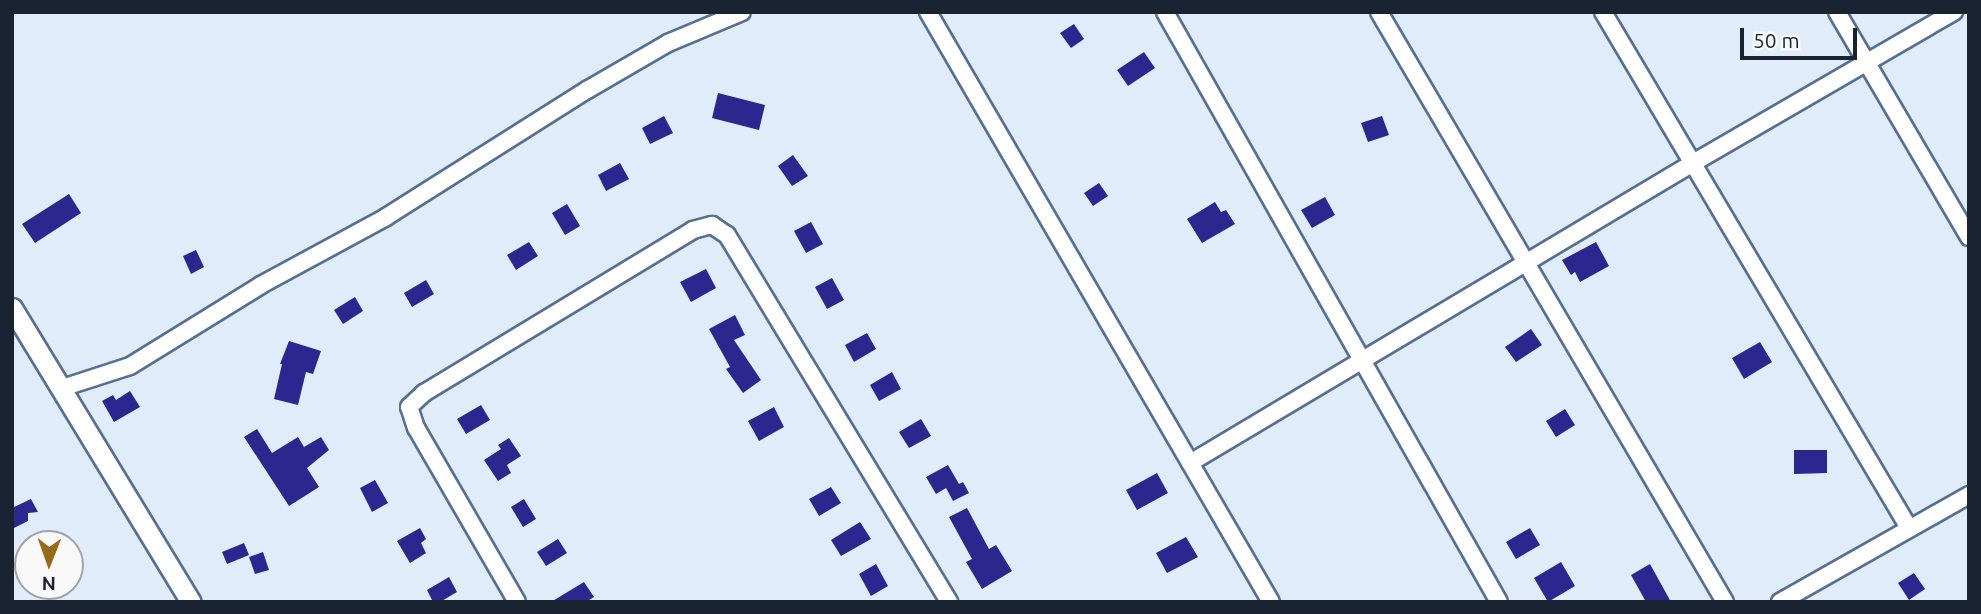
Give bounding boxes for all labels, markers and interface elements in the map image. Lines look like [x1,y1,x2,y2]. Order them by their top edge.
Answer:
scale bar [1743,14,1860,58]
text: 50 m [1753,28,1800,52]
north arrow [14,530,84,600]
text: N [41,573,56,595]

